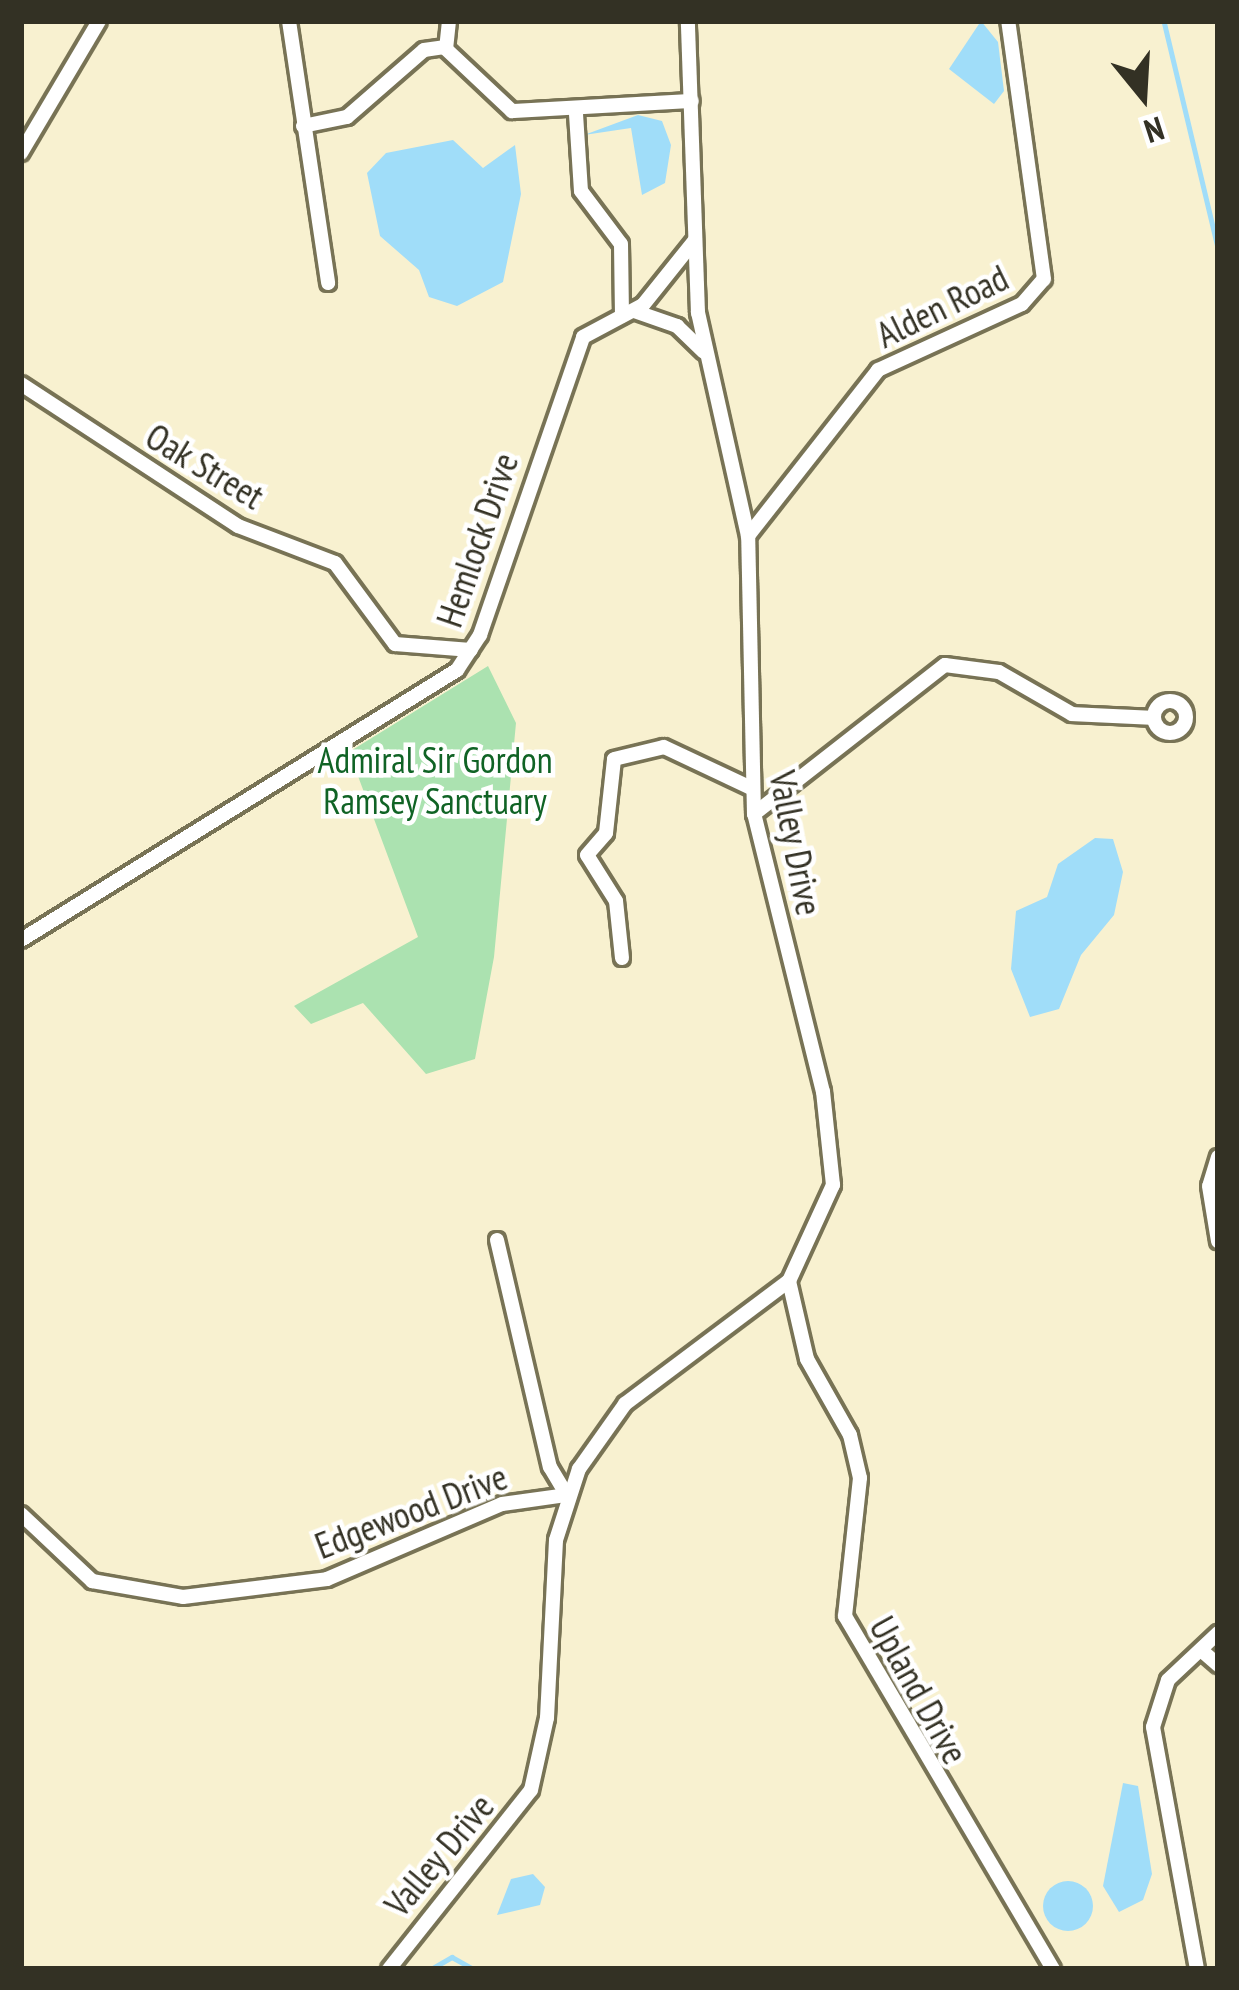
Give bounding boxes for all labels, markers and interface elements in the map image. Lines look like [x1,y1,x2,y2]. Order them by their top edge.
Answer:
north arrow [1083,36,1203,156]
text: N [1139,108,1169,154]
street label: Alden Road [869,256,1015,356]
street label: Oak Street [138,414,272,518]
street label: Hemlock Drive [427,447,527,633]
park label: Admiral Sir Gordon Ramsey Sanctuary [318,737,552,822]
street label: Valley Drive [761,767,831,919]
street label: Edgewood Drive [309,1455,513,1567]
street label: Upland Drive [861,1609,977,1771]
street label: Valley Drive [375,1785,503,1925]

